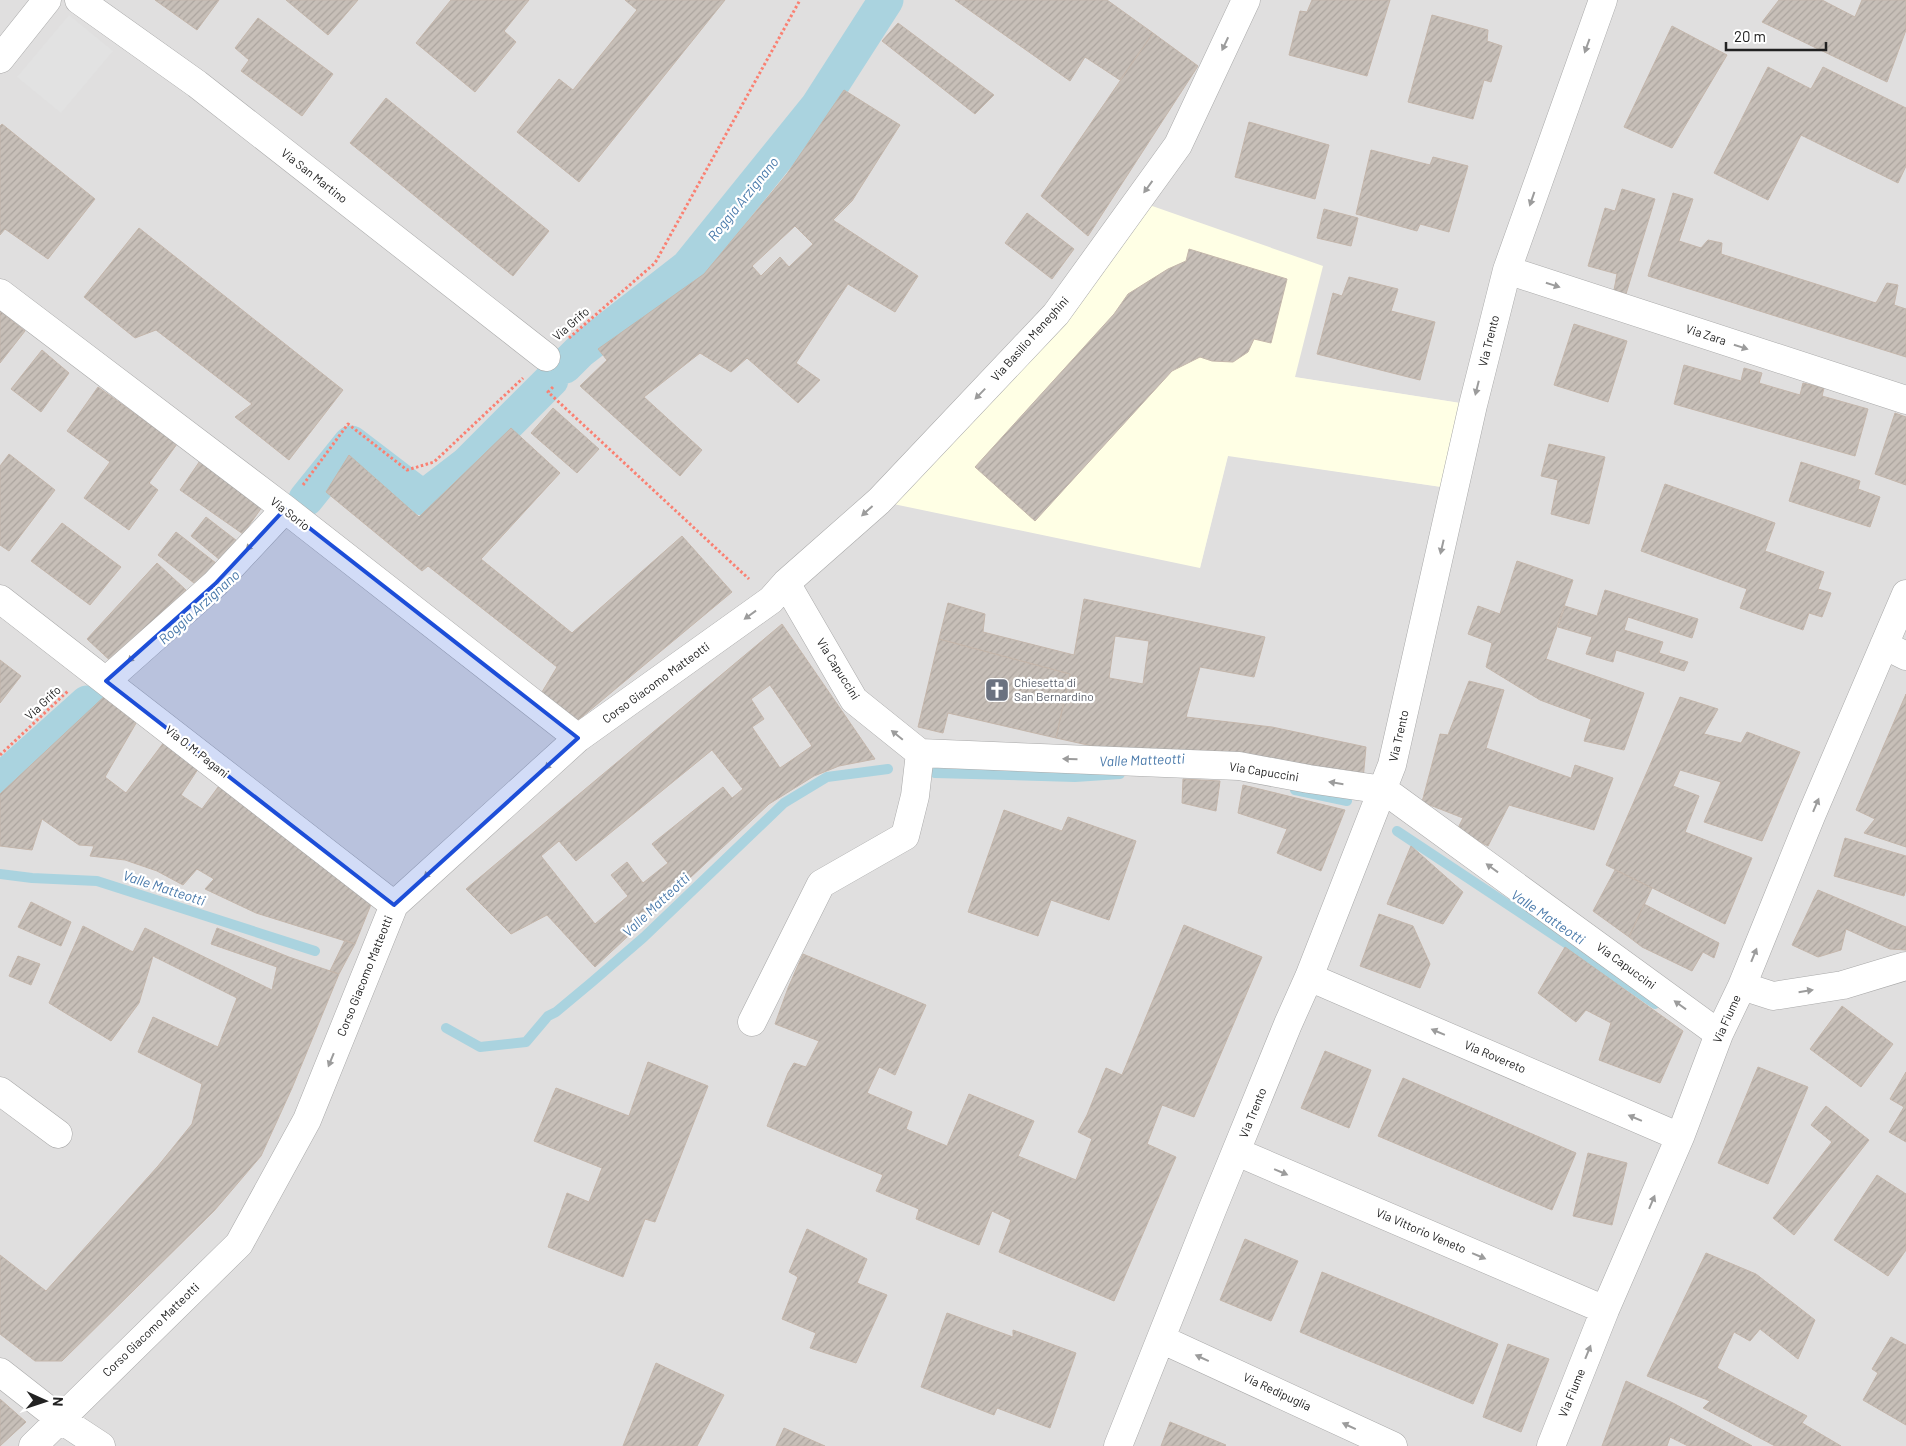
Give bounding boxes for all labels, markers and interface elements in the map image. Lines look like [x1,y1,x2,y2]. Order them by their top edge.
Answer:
scale bar [1726,20,1826,52]
text: 20 m [1734,27,1766,45]
one-way arrow [1221,37,1229,51]
one-way arrow [1583,39,1591,54]
street label: Via San Martino [279,145,351,205]
water label: Roggia Arzignano [704,153,782,244]
one-way arrow [1143,180,1153,194]
one-way arrow [1528,192,1536,207]
one-way arrow [1546,282,1561,290]
street label: Via Basilio Meneghini [988,293,1071,384]
street label: Via Grifo [549,304,591,343]
street label: Via Trento [1475,313,1501,368]
street label: Via Zara [1684,321,1728,347]
one-way arrow [1734,343,1749,351]
one-way arrow [1473,381,1481,396]
one-way arrow [974,388,986,400]
street label: Via Sorio [268,493,313,533]
one-way arrow [862,505,874,517]
one-way arrow [245,539,257,551]
one-way arrow [1438,539,1446,555]
water label: Roggia Arzignano [155,566,243,647]
one-way arrow [743,610,757,620]
street label: Via Capuccini [814,635,863,702]
street label: Corso Giacomo Matteotti [599,639,712,726]
one-way arrow [127,651,140,662]
place label: Chiesetta di San Bernardino [1014,675,1094,703]
church icon: Chiesetta di San Bernardino [984,677,1010,703]
street label: Via Grifo [22,682,63,722]
street label: Via Trento [1385,708,1411,763]
street label: Via O.M.Pagani [163,722,232,780]
one-way arrow [891,729,904,740]
water label: Valle Matteotti [1099,749,1186,769]
one-way arrow [1062,755,1078,763]
one-way arrow [544,758,556,770]
street label: Via Capuccini [1228,759,1300,783]
one-way arrow [1327,779,1343,787]
one-way arrow [1812,798,1820,812]
one-way arrow [1486,863,1499,874]
water label: Valle Matteotti [121,866,208,909]
one-way arrow [424,867,436,879]
water label: Valle Matteotti [619,869,693,940]
water label: Valle Matteotti [1508,886,1589,948]
street label: Corso Giacomo Matteotti [333,913,395,1038]
street label: Via Capuccini [1594,939,1659,991]
one-way arrow [1750,947,1758,962]
one-way arrow [1798,986,1814,994]
street label: Via Fiume [1709,992,1743,1045]
one-way arrow [1673,1000,1687,1010]
one-way arrow [1431,1028,1445,1036]
street label: Via Rovereto [1463,1037,1528,1075]
one-way arrow [326,1053,334,1067]
street label: Via Trento [1236,1086,1268,1140]
one-way arrow [1628,1114,1642,1122]
one-way arrow [1274,1168,1288,1176]
one-way arrow [1648,1195,1656,1209]
street label: Via Vittorio Veneto [1374,1205,1469,1255]
one-way arrow [1472,1253,1486,1261]
street label: Corso Giacomo Matteotti [99,1280,201,1379]
one-way arrow [1585,1345,1593,1359]
one-way arrow [1194,1353,1209,1362]
street label: Via Fiume [1555,1366,1587,1419]
street label: Via Redipuglia [1241,1369,1314,1413]
north arrow [20,1376,70,1426]
text: N [50,1397,67,1407]
one-way arrow [1342,1421,1356,1429]

